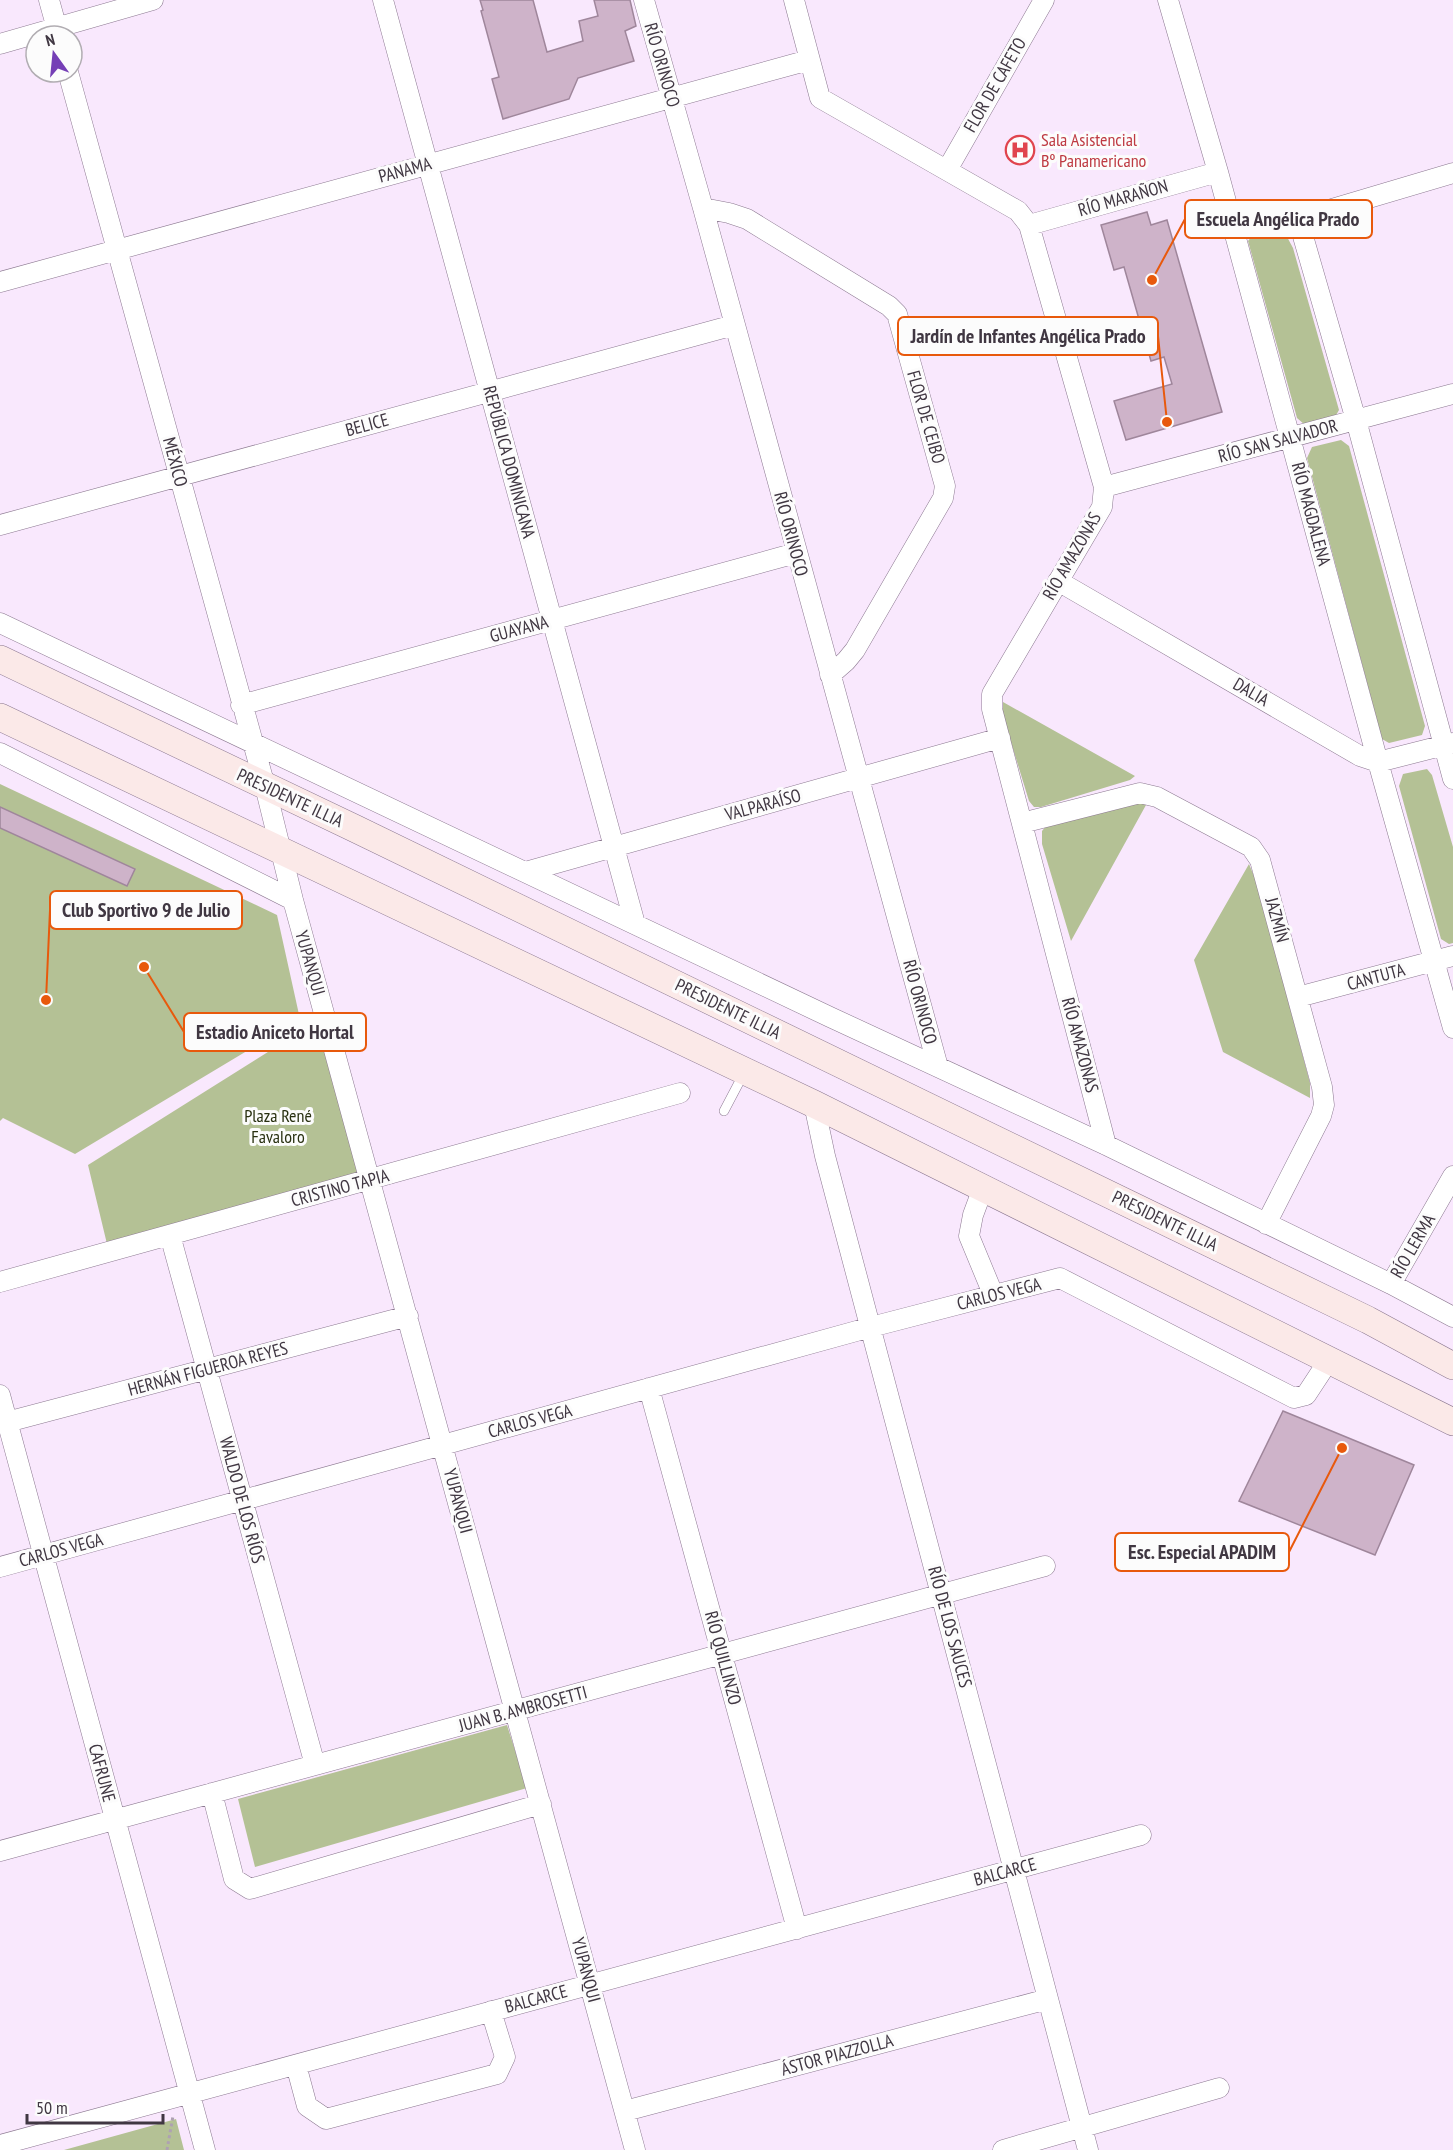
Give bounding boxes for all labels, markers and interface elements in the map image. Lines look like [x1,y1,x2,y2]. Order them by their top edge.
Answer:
street label: RÍO ORINOCO [639,20,685,110]
north arrow [24,24,84,84]
text: N [43,29,57,50]
street label: FLOR DE CAFETO [958,33,1031,136]
place label: Sala Asistencial Bº Panamericano [1041,128,1147,172]
hospital icon: Sala Asistencial Bº Panamericano [1004,134,1036,166]
street label: PANAMA [376,151,434,188]
street label: RÍO MARAÑON [1075,174,1170,221]
callout: Escuela Angélica Prado [1185,200,1372,238]
text: Escuela Angélica Prado [1197,206,1359,232]
callout: Jardín de Infantes Angélica Prado [898,317,1158,355]
text: Jardín de Infantes Angélica Prado [909,323,1146,349]
street label: FLOR DE CEIBO [902,368,951,466]
street label: REPÚBLICA DOMINICANA [478,383,541,541]
street label: BELICE [343,408,391,441]
street label: RÍO SAN SALVADOR [1216,413,1340,467]
street label: MÉXICO [158,435,193,489]
street label: RÍO MAGDALENA [1287,460,1336,568]
street label: RÍO ORINOCO [769,489,814,579]
street label: RÍO AMAZONAS [1037,507,1106,604]
street label: GUAYANA [487,610,551,647]
street label: DALIA [1229,672,1274,711]
street label: PRESIDENTE ILLIA [233,763,347,832]
street label: VALPARAÍSO [721,783,804,826]
callout: Club Sportivo 9 de Julio [50,891,242,929]
street label: JAZMÍN [1260,894,1295,945]
text: Club Sportivo 9 de Julio [62,897,230,923]
street label: YUPANQUI [290,928,331,998]
street label: RÍO ORINOCO [898,957,943,1047]
street label: CANTUTA [1344,958,1408,995]
street label: PRESIDENTE ILLIA [672,973,785,1044]
street label: RÍO AMAZONAS [1057,995,1104,1095]
callout: Estadio Aniceto Hortal [184,1013,366,1051]
text: Estadio Aniceto Hortal [196,1019,354,1045]
park label: Plaza René Favaloro [244,1104,312,1148]
street label: CRISTINO TAPIA [288,1163,392,1212]
street label: PRESIDENTE ILLIA [1109,1185,1222,1256]
street label: RÍO LERMA [1385,1209,1440,1282]
street label: CARLOS VEGA [954,1272,1044,1315]
street label: HERNÁN FIGUEROA REYES [125,1336,291,1401]
street label: CARLOS VEGA [485,1398,575,1443]
street label: WALDO DE LOS RÍOS [215,1434,270,1566]
street label: YUPANQUI [439,1466,478,1536]
street label: CARLOS VEGA [16,1527,106,1572]
callout: Esc. Especial APADIM [1115,1533,1289,1571]
text: Esc. Especial APADIM [1128,1539,1276,1565]
street label: RÍO DE LOS SAUCES [923,1564,978,1690]
street label: RÍO QUILLINZO [700,1608,747,1707]
street label: JUAN B. AMBROSETTI [455,1680,590,1737]
street label: CAFRUNE [84,1741,121,1804]
street label: BALCARCE [971,1852,1039,1891]
street label: YUPANQUI [567,1935,606,2005]
street label: BALCARCE [502,1979,570,2018]
street label: ÁSTOR PIAZZOLLA [778,2028,896,2081]
scale bar [27,2087,164,2125]
text: 50 m [36,2096,68,2119]

